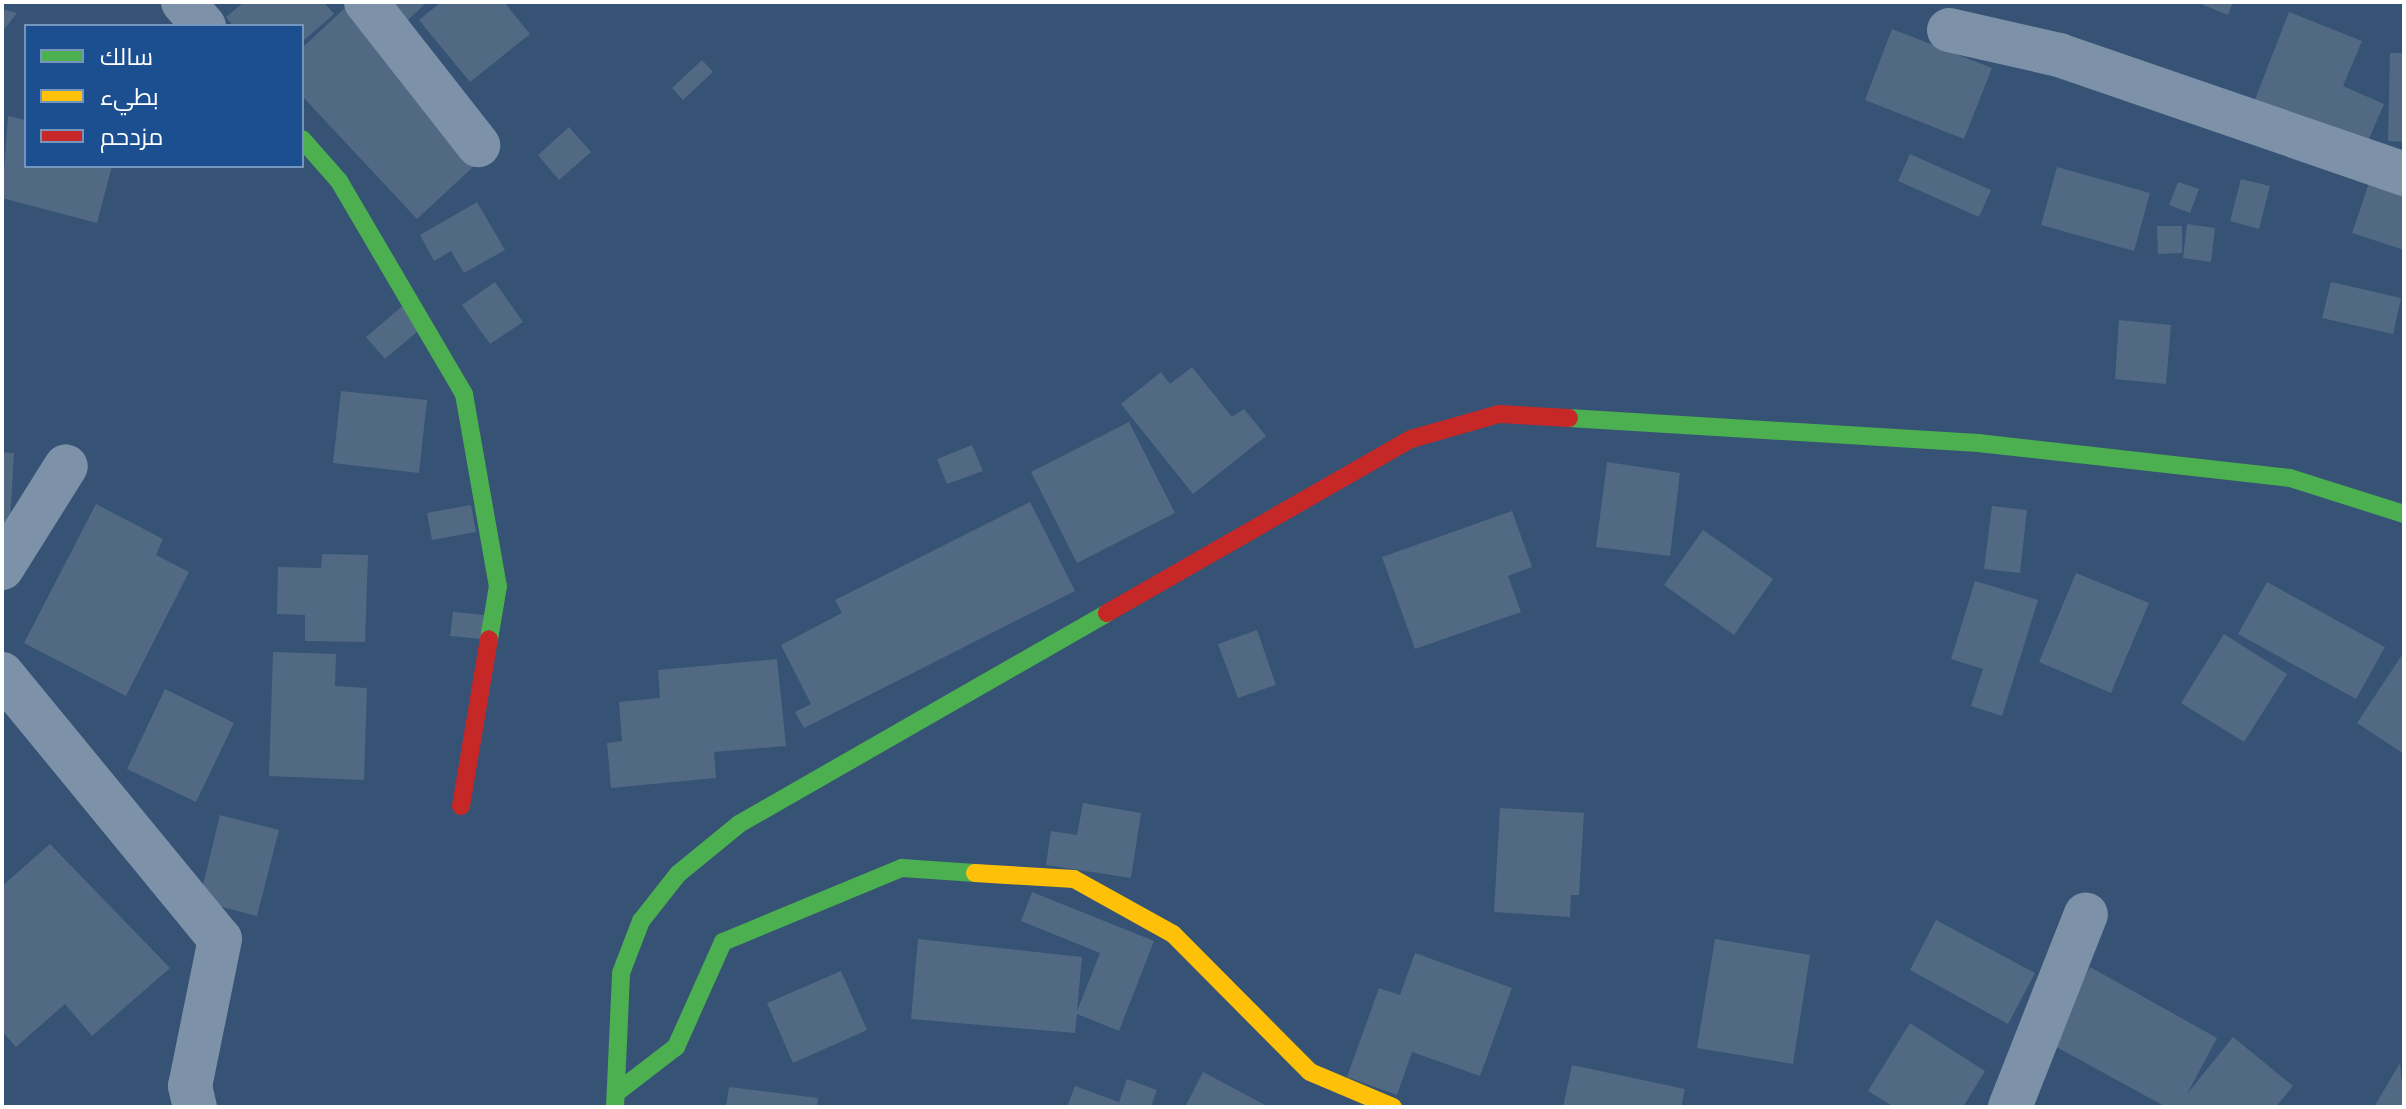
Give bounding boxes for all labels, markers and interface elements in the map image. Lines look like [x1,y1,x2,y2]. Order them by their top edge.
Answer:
legend [24,24,304,168]
text: سالك [100,42,153,71]
text: بطيء [100,82,159,111]
text: مزدحم [100,122,163,151]

